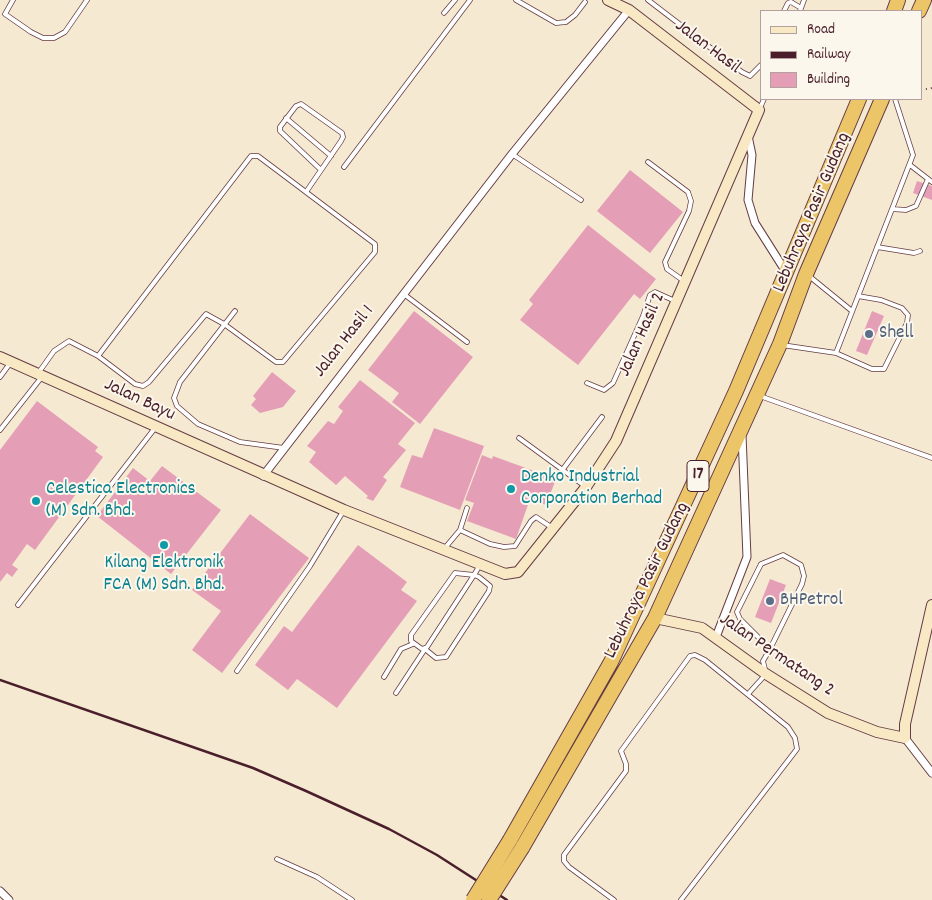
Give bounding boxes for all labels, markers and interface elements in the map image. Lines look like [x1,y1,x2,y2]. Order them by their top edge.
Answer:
legend [760,10,922,100]
street label: Jalan Hasil [669,16,745,80]
text: Road [807,19,835,41]
text: Railway [807,44,850,66]
text: Building [807,69,850,91]
street label: Lebuhraya Pasir Gudang [769,130,857,296]
street label: Jalan Hasil 2 [614,289,672,381]
street label: Jalan Hasil 1 [310,301,380,383]
place label: Shell [879,323,913,345]
marker: Shell [863,328,875,340]
street label: Jalan Bayu [100,375,178,427]
road number: 17 [687,461,709,492]
place label: Denko Industrial Corporation Berhad [521,467,662,511]
place label: Celestica Electronics (M) Sdn. Bhd. [46,479,196,523]
marker: Denko Industrial Corporation Berhad [505,483,517,495]
marker: Celestica Electronics (M) Sdn. Bhd. [30,495,42,507]
street label: Lebuhraya Pasir Gudang [600,499,696,663]
marker: Kilang Elektronik FCA (M) Sdn. Bhd. [158,539,170,551]
place label: Kilang Elektronik FCA (M) Sdn. Bhd. [104,553,224,597]
place label: BHPetrol [780,590,843,612]
marker: BHPetrol [764,595,776,607]
street label: Jalan Permatang 2 [714,609,838,703]

